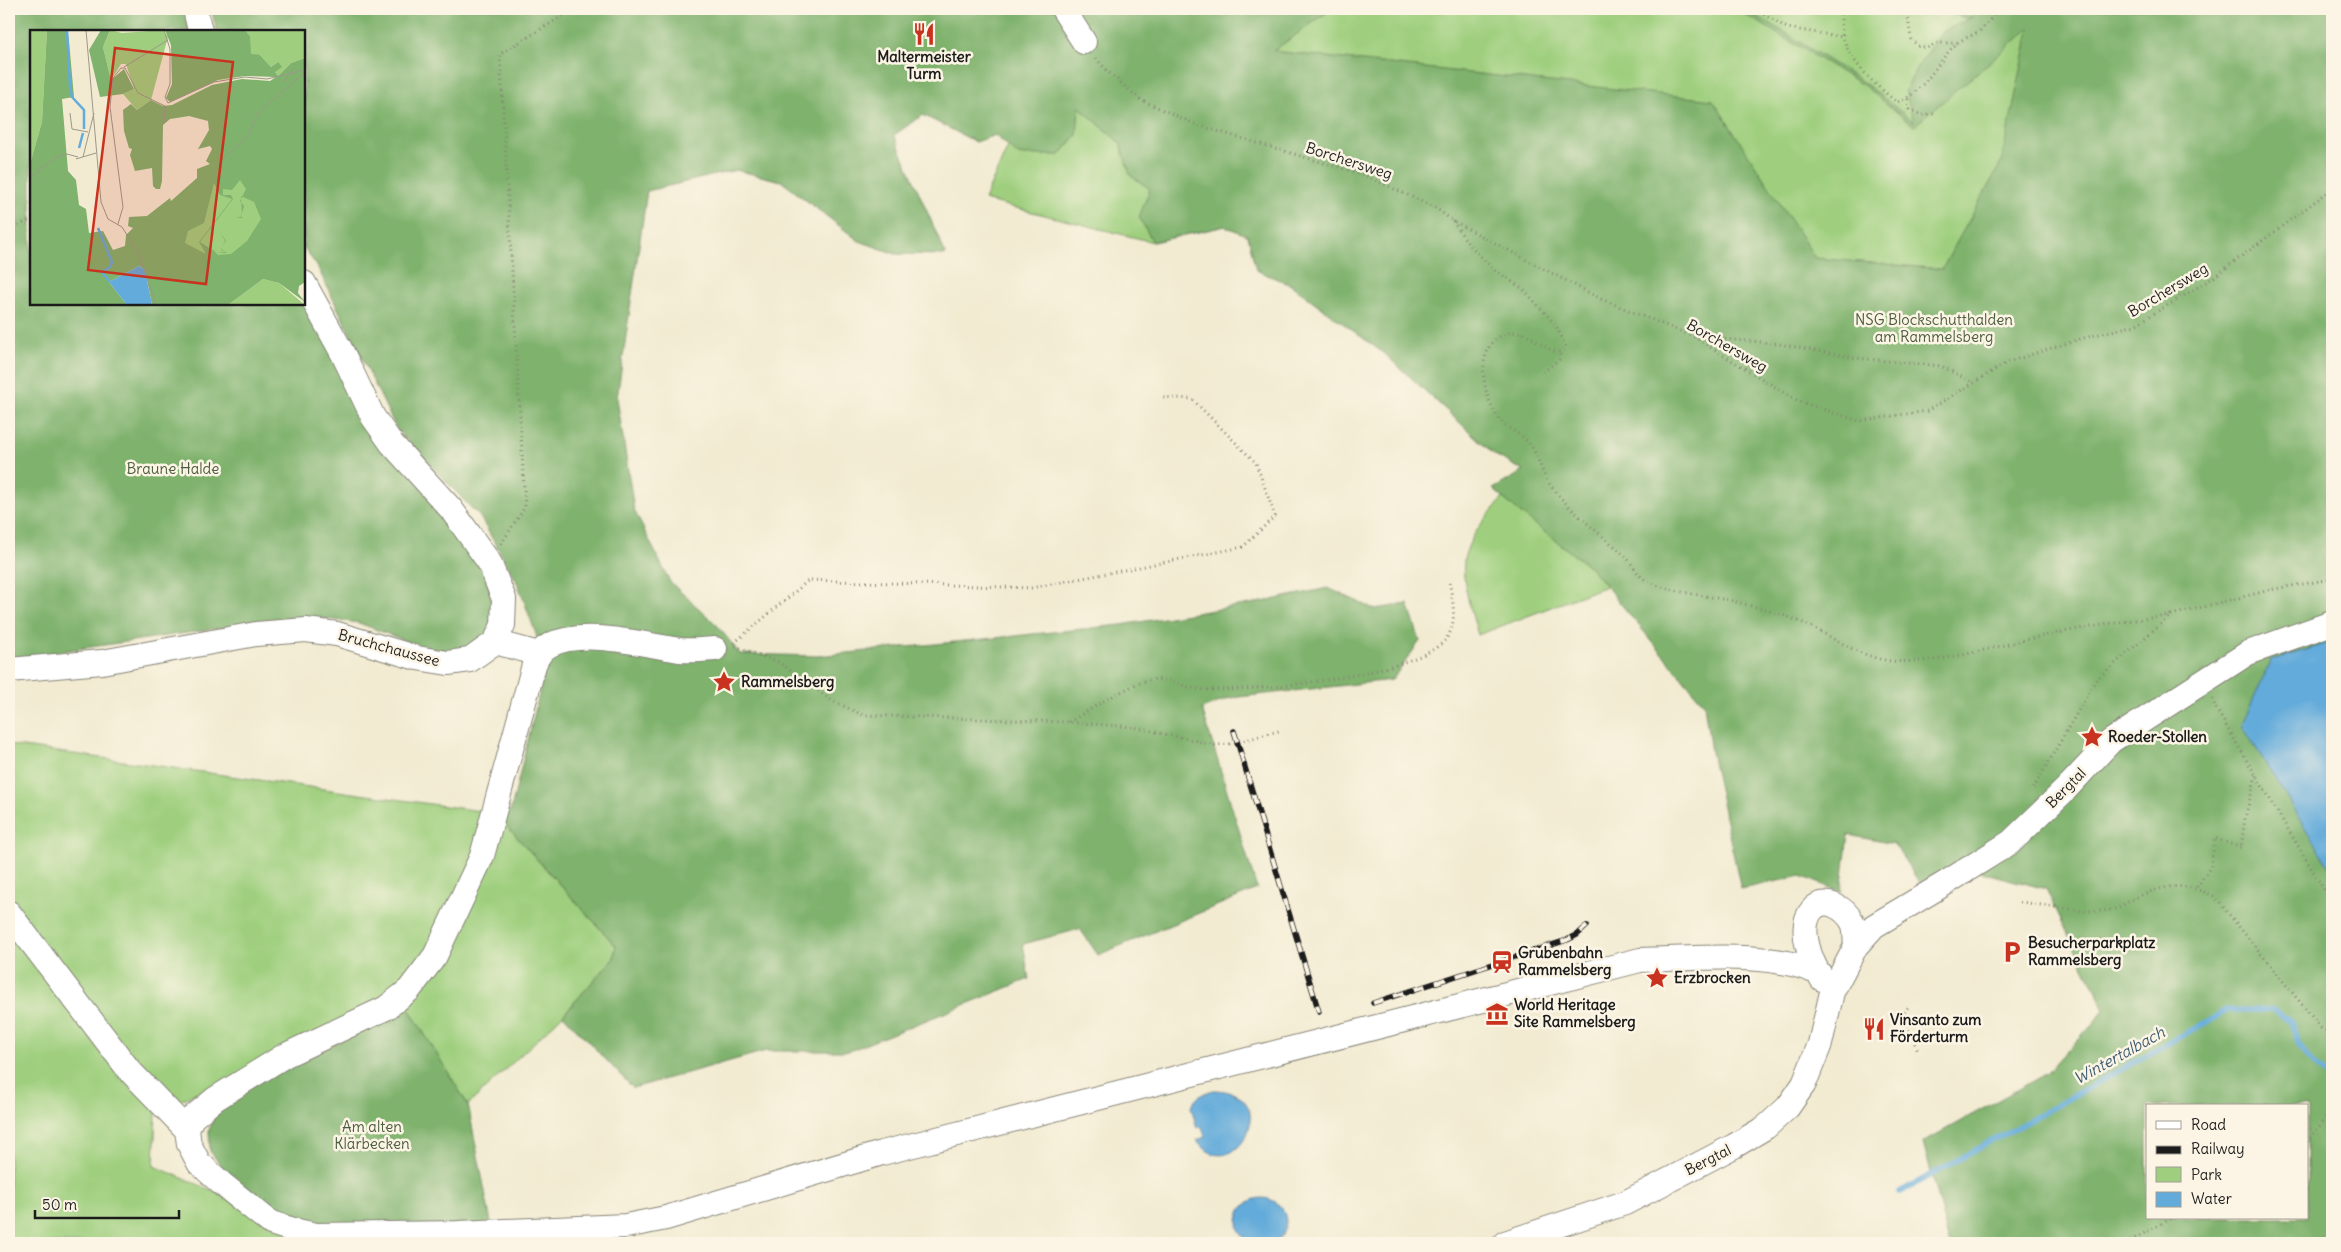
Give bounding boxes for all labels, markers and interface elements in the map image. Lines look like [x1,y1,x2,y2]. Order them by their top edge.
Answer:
restaurant icon: Maltermeister Turm [911,21,937,47]
inset map [30,30,305,305]
place label: Maltermeister Turm [877,47,972,83]
street label: Borchersweg [1304,138,1395,183]
street label: Borchersweg [2124,258,2211,321]
park label: NSG Blockschutthalden am Rammelsberg [1855,310,2013,346]
street label: Borchersweg [1684,315,1771,376]
park label: Braune Halde [127,459,219,478]
street label: Bruchchaussee [336,625,442,670]
place icon: Rammelsberg [711,669,737,695]
place label: Rammelsberg [741,672,834,692]
place icon: Roeder-Stollen [2079,724,2105,750]
place label: Roeder-Stollen [2108,727,2207,746]
street label: Bergtal [2042,764,2090,812]
place label: Besucherparkplatz Rammelsberg [2028,933,2156,970]
parking icon: Besucherparkplatz Rammelsberg [1999,939,2025,965]
place label: Grubenbahn Rammelsberg [1518,943,1611,980]
station icon: Grubenbahn Rammelsberg [1489,949,1515,975]
place icon: Erzbrocken [1644,965,1670,991]
place label: Erzbrocken [1674,968,1751,987]
place label: World Heritage Site Rammelsberg [1514,995,1636,1032]
museum icon: World Heritage Site Rammelsberg [1484,1001,1510,1027]
place label: Vinsanto zum Förderturm [1890,1010,1982,1046]
restaurant icon: Vinsanto zum Förderturm [1861,1016,1887,1042]
water label: Wintertalbach [2070,1021,2169,1088]
legend [2146,1104,2308,1220]
text: Road [2191,1115,2226,1134]
park label: Am alten Klärbecken [334,1117,410,1153]
text: Railway [2191,1139,2245,1158]
street label: Bergtal [1682,1140,1734,1179]
text: Park [2191,1165,2222,1184]
scale bar [35,1187,179,1219]
text: Water [2191,1189,2232,1208]
text: 50 m [42,1195,77,1214]

